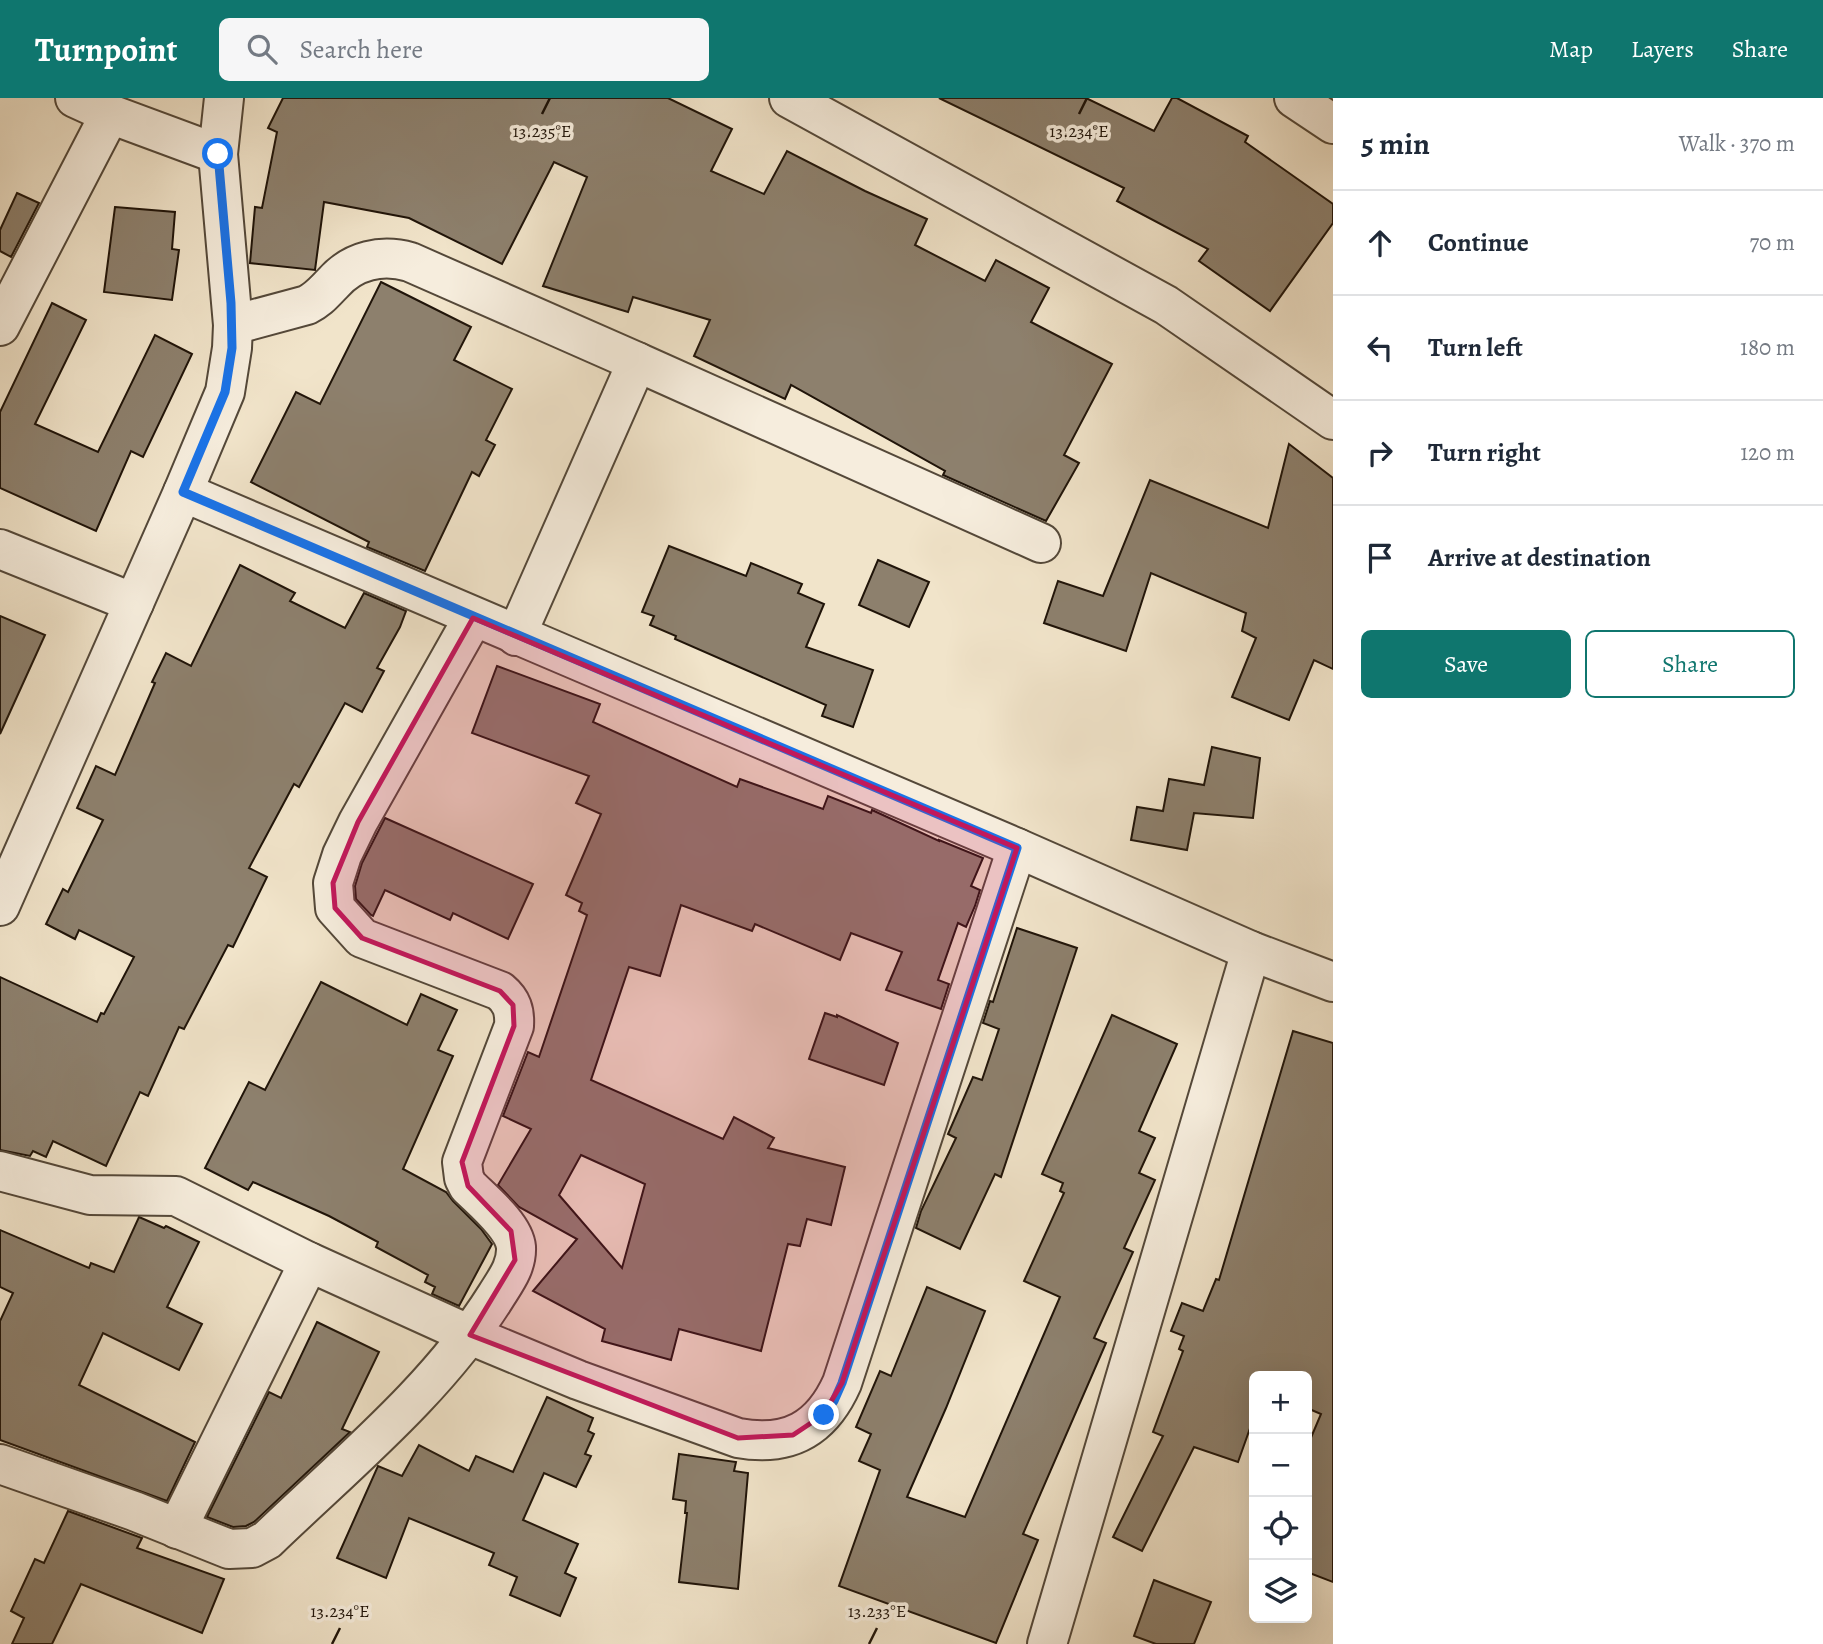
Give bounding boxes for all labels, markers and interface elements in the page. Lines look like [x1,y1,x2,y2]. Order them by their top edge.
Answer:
search box [219,18,709,81]
text: Turnpoint [35,27,177,72]
icon: search [243,30,281,68]
text: Search here [299,32,423,67]
text: Map [1549,33,1593,65]
text: Layers [1631,33,1694,65]
text: Share [1732,33,1788,65]
text: 13.235°E [513,119,572,143]
text: 13.234°E [1049,119,1109,143]
text: 5 min [1361,124,1430,164]
text: Walk · 370 m [1679,128,1795,159]
route start [202,138,233,169]
icon: ahead [1361,224,1399,262]
text: Continue [1428,225,1529,260]
text: 70 m [1749,227,1795,258]
icon: left [1361,329,1399,367]
text: Turn left [1428,330,1523,365]
text: 180 m [1740,332,1795,363]
icon: right [1361,434,1399,472]
text: Turn right [1428,435,1541,470]
text: 120 m [1740,437,1795,468]
icon: arrive [1361,539,1399,577]
text: Arrive at destination [1428,540,1651,575]
button: Save [1361,630,1571,698]
button: Share [1585,630,1795,698]
map controls [1249,1371,1312,1623]
button: + [1249,1371,1312,1434]
route end [808,1399,839,1430]
button: − [1249,1434,1312,1497]
button: locate [1249,1497,1312,1560]
button: layers [1249,1560,1312,1623]
text: 13.234°E [310,1599,370,1623]
text: 13.233°E [848,1599,906,1623]

